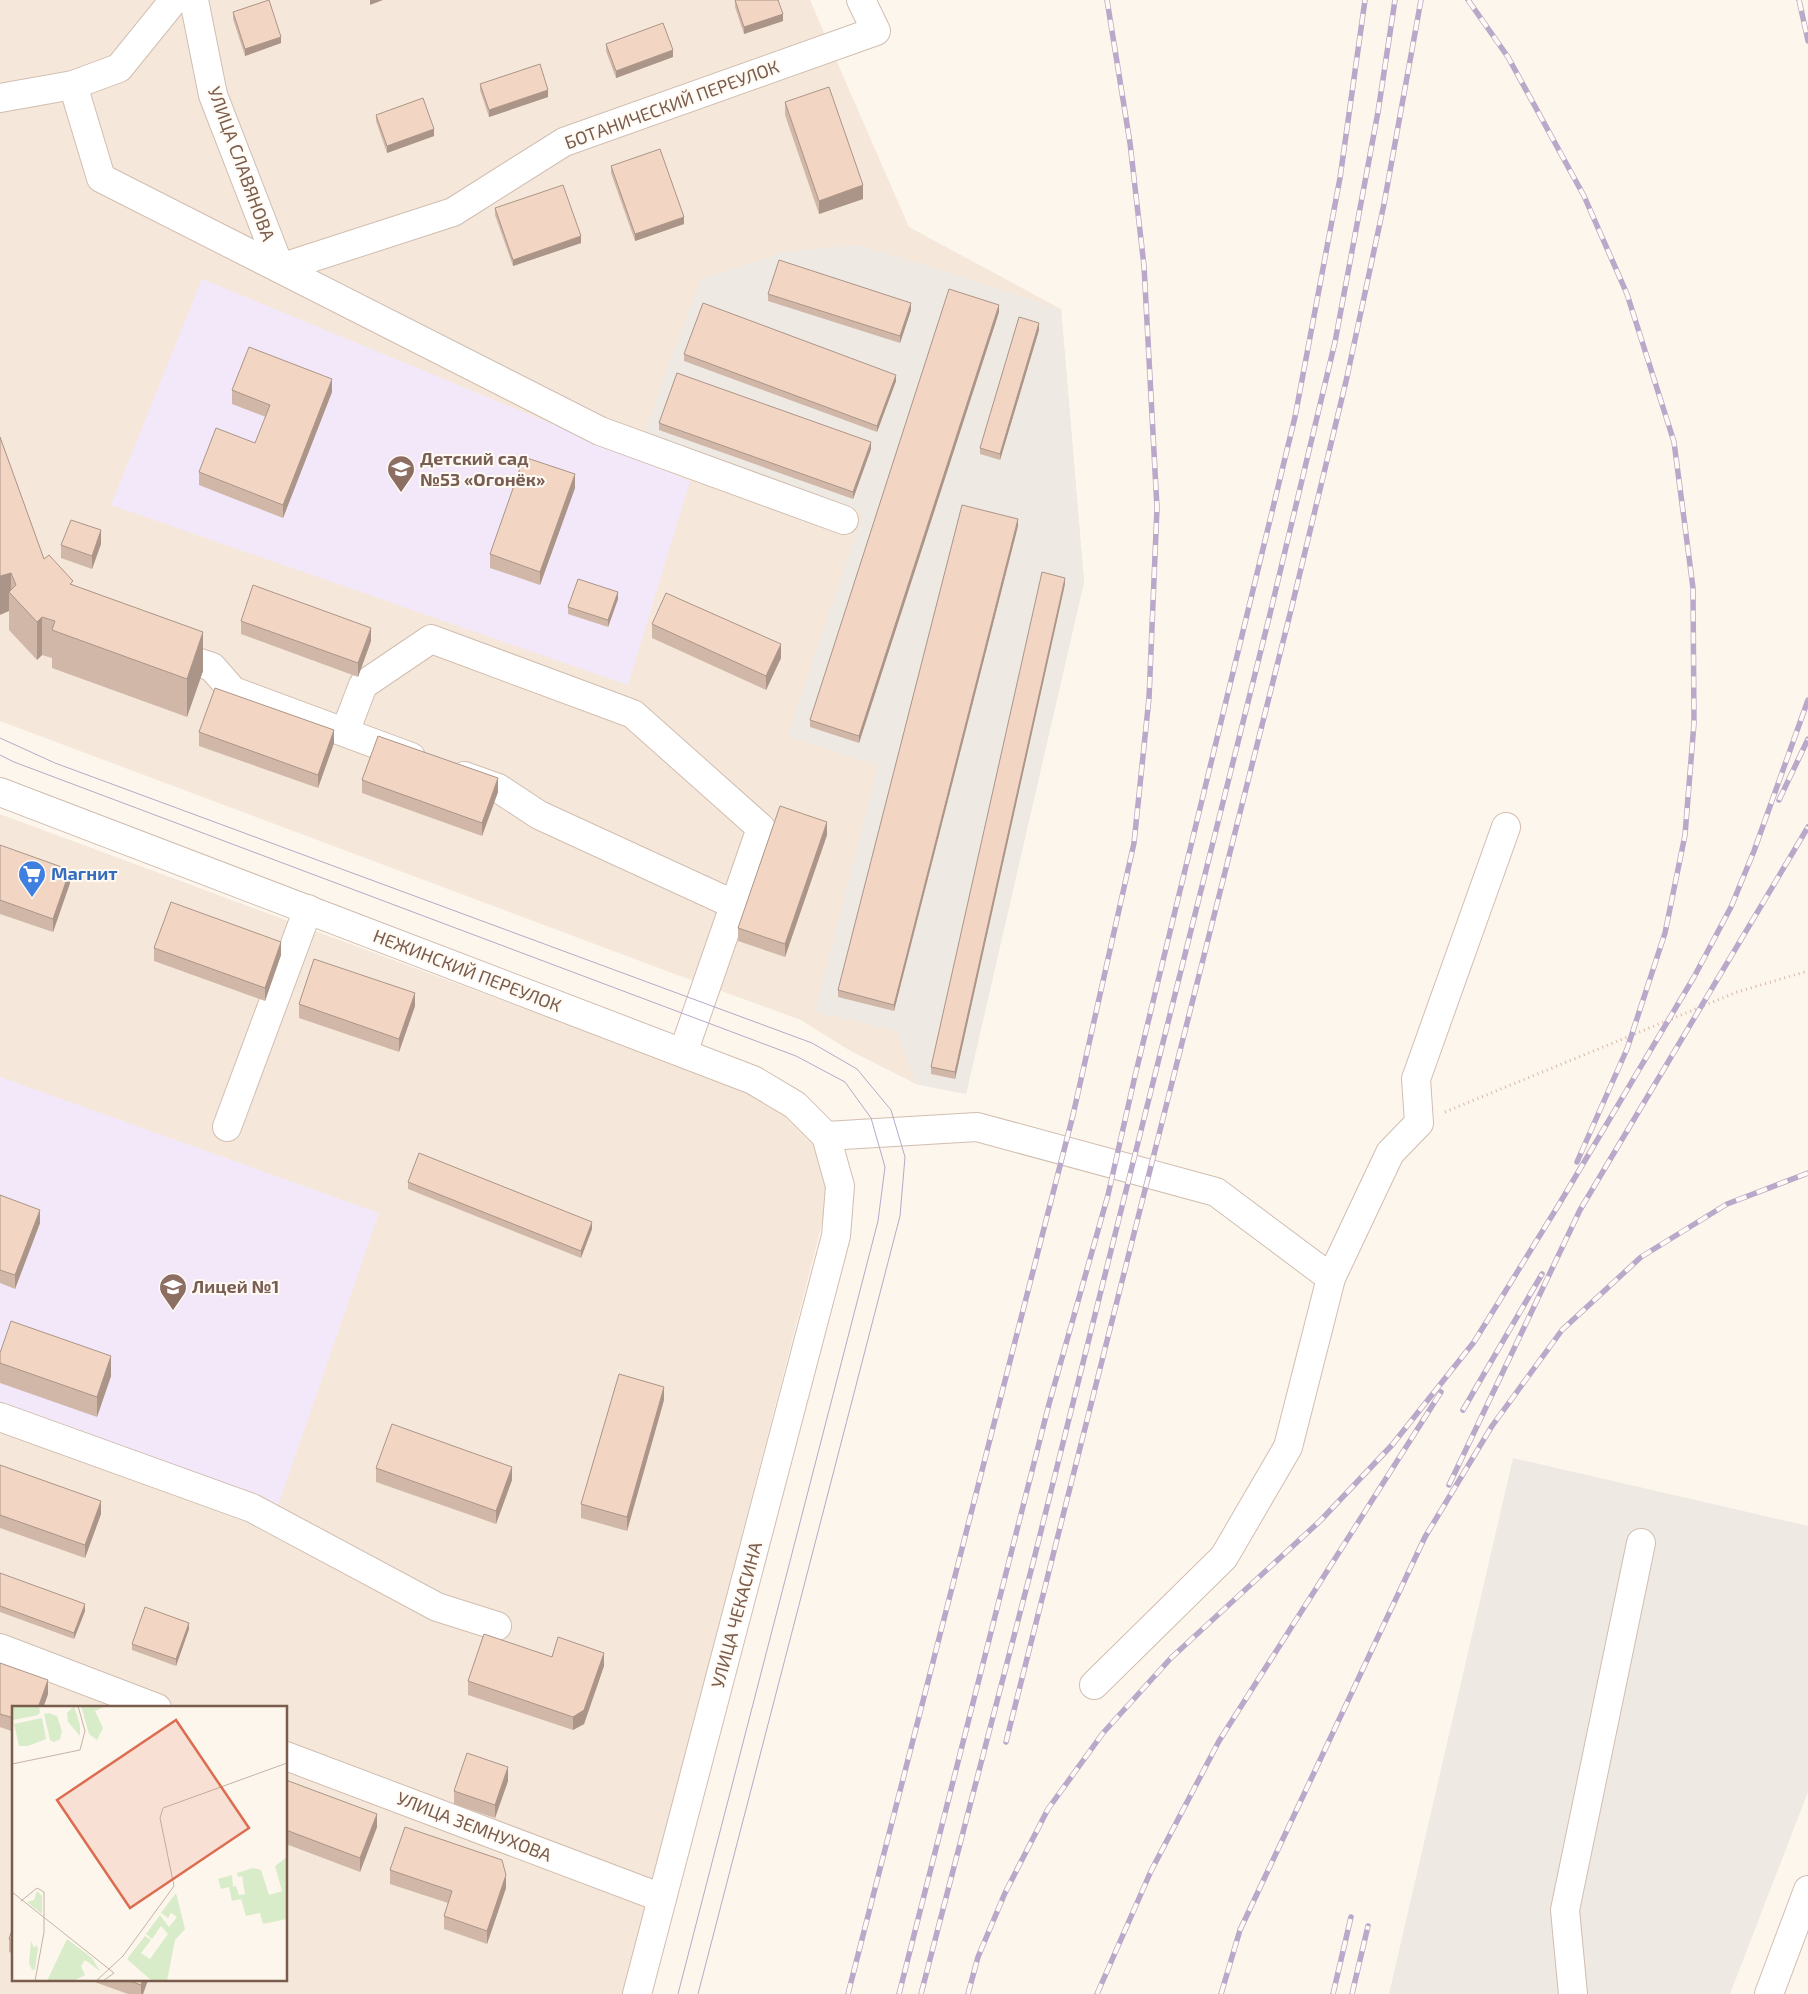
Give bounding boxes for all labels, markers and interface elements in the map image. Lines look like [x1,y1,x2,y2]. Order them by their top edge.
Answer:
street label: БОТАНИЧЕСКИЙ ПЕРЕУЛОК [561,55,782,153]
street label: УЛИЦА СЛАВЯНОВА [204,83,280,245]
place label: Детский сад №53 «Огонёк» [420,447,545,490]
school or university icon: Детский сад №53 «Огонёк» [386,454,416,493]
supermarket icon: Магнит [17,859,47,898]
place label: Магнит [51,862,117,884]
street label: НЕЖИНСКИЙ ПЕРЕУЛОК [370,924,565,1016]
school or university icon: Лицей №1 [158,1272,188,1311]
place label: Лицей №1 [192,1275,279,1297]
street label: УЛИЦА ЧЕКАСИНА [706,1539,766,1690]
inset map [12,1706,288,1982]
street label: УЛИЦА ЗЕМНУХОВА [394,1786,556,1866]

